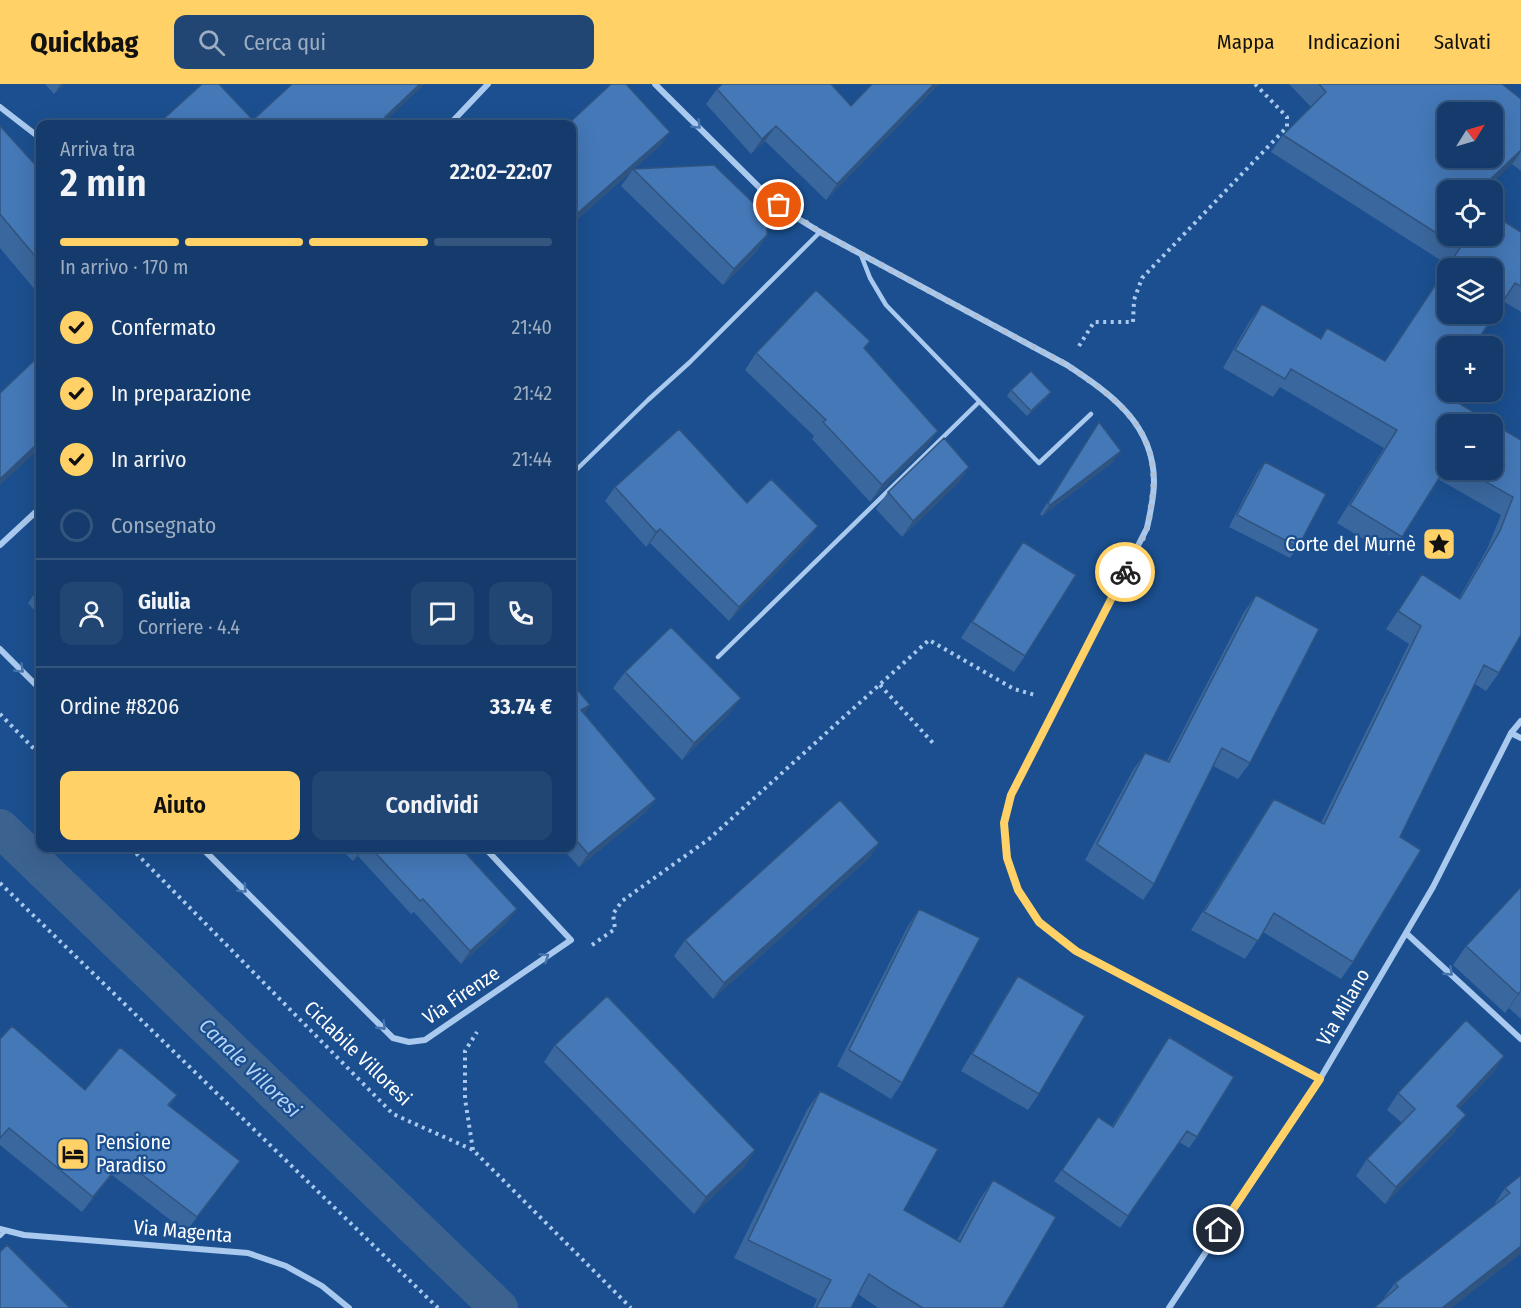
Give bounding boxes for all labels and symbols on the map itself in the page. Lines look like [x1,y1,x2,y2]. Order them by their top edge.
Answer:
north arrow [1437,102,1503,168]
one-way arrow [689,118,700,129]
pin [753,179,804,230]
place icon: Corte del Murnè [1421,526,1457,562]
place label: Corte del Murnè [1285,532,1416,556]
courier [1095,542,1155,602]
one-way arrow [13,661,24,672]
one-way arrow [236,881,247,892]
one-way arrow [539,953,550,964]
street label: Via Firenze [418,961,504,1029]
street label: Via Milano [1311,964,1375,1050]
one-way arrow [1442,964,1453,975]
street label: Ciclabile Villoresi [299,996,417,1110]
water label: Canale Villoresi [194,1013,307,1124]
one-way arrow [374,1018,385,1029]
place label: Pensione Paradiso [96,1130,171,1177]
hotel icon: Pensione Paradiso [55,1136,91,1172]
pin [1193,1204,1244,1255]
street label: Via Magenta [133,1215,233,1247]

